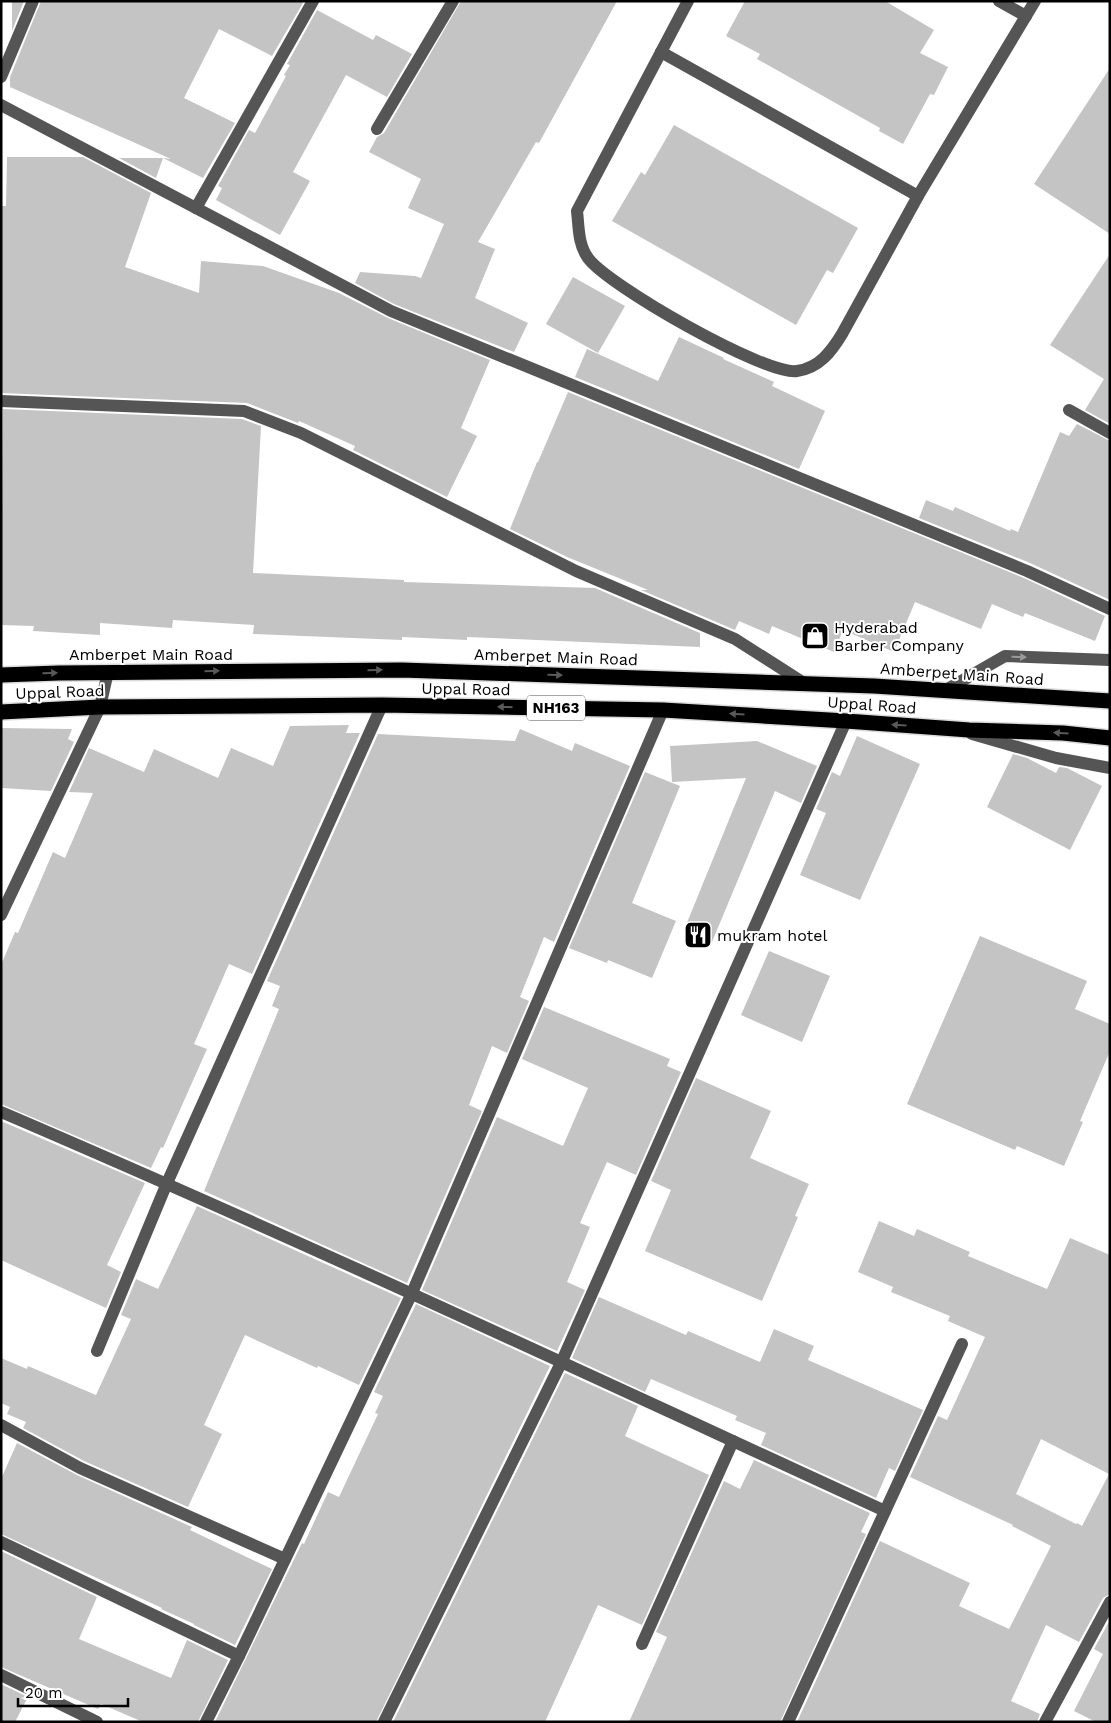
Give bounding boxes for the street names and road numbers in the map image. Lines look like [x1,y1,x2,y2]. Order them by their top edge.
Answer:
street label: Amberpet Main Road [69,645,233,664]
street label: Amberpet Main Road [474,645,638,669]
street label: Amberpet Main Road [879,659,1045,689]
street label: Uppal Road [421,679,511,699]
street label: Uppal Road [15,681,105,703]
street label: Uppal Road [827,692,917,718]
road number: NH163 [527,696,585,720]

